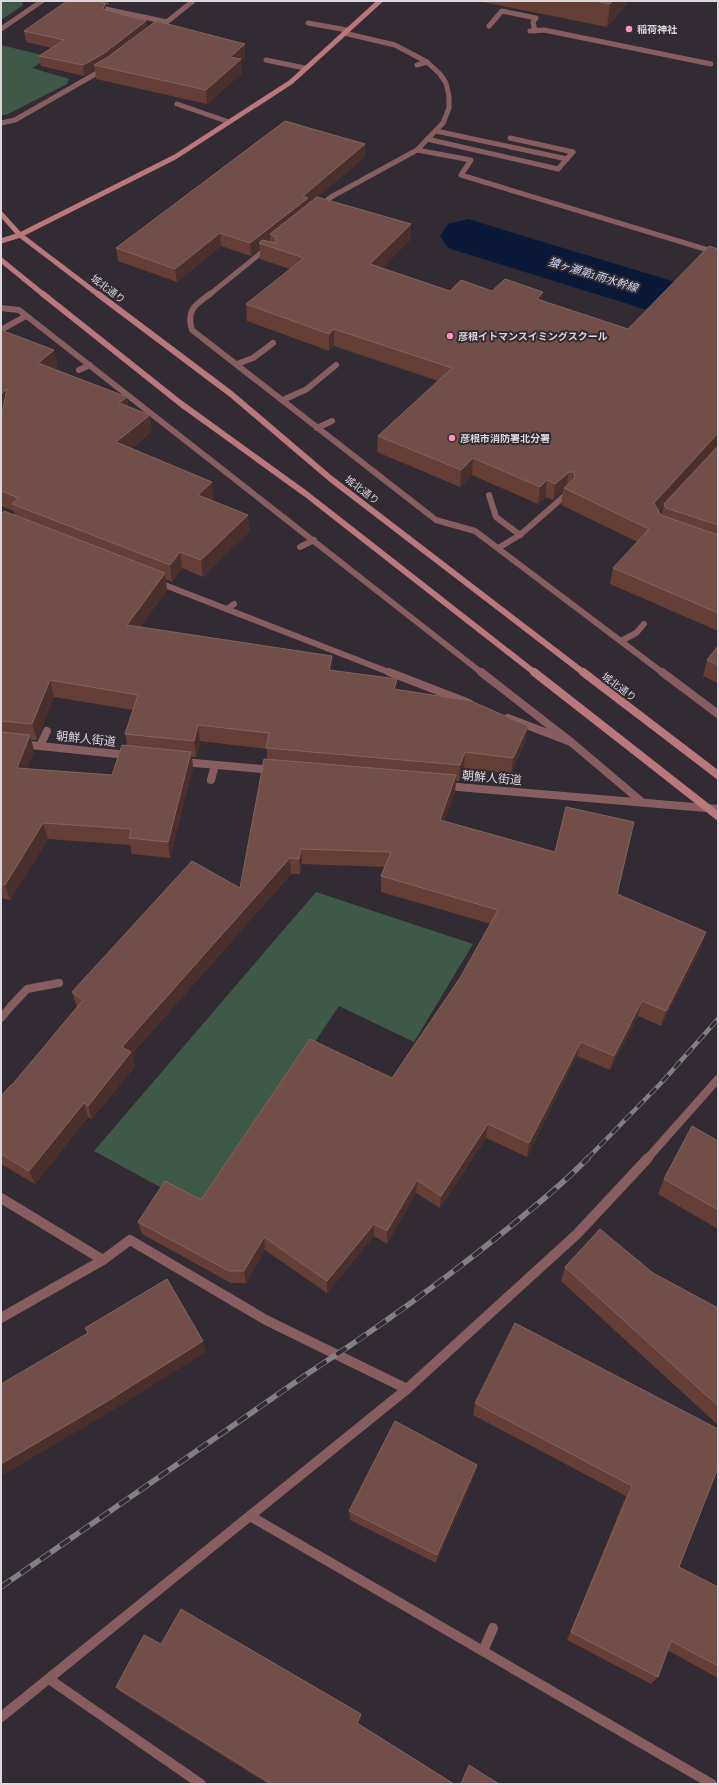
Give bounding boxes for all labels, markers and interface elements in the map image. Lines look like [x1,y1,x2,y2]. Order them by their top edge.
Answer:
marker: 稲荷神社 [624,24,634,34]
place label: 稲荷神社 [637,24,678,35]
water label: 猿ヶ瀬第1雨水幹線 [547,255,641,295]
street label: 城北通り [89,273,127,305]
marker: 彦根イトマンスイミングスクール [445,331,455,341]
place label: 彦根イトマンスイミングスクール [458,331,608,342]
marker: 彦根市消防署北分署 [447,433,457,443]
place label: 彦根市消防署北分署 [460,433,550,444]
street label: 城北通り [343,474,381,506]
street label: 城北通り [600,671,638,703]
street label: 朝鮮人街道 [55,729,117,749]
street label: 朝鮮人街道 [461,768,523,788]

